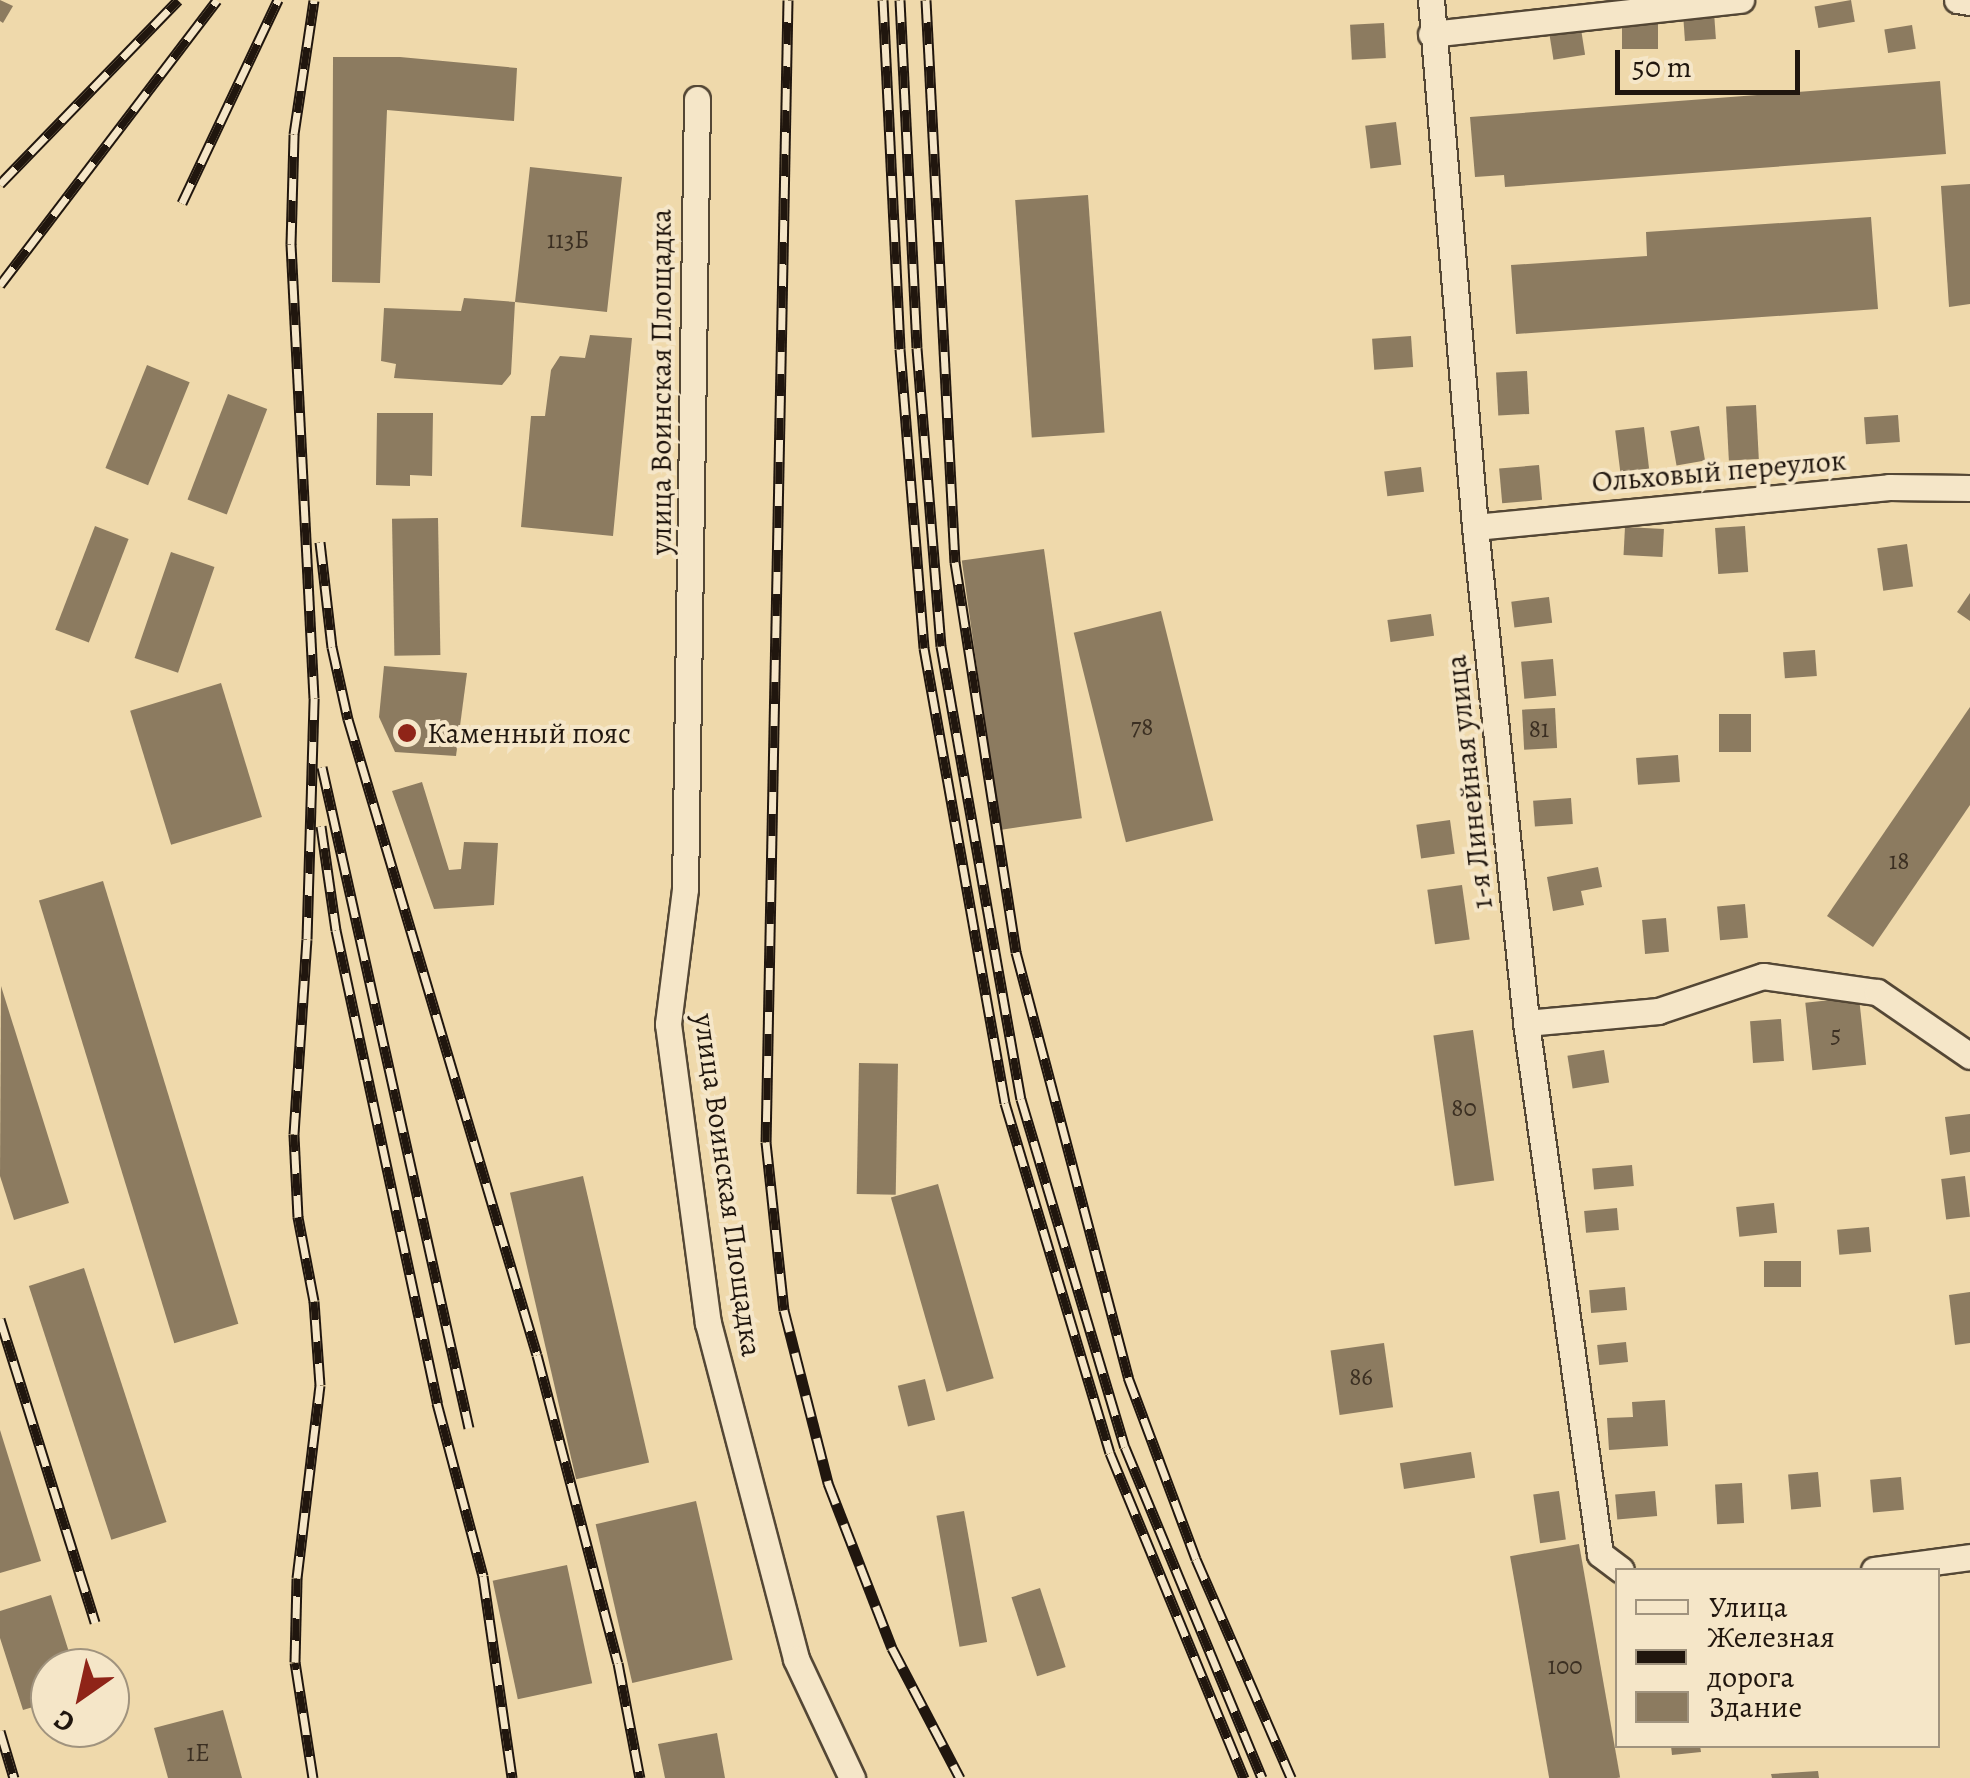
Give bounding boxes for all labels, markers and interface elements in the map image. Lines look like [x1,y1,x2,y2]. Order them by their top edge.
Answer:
scale bar [1620,30,1805,92]
text: 50 m [1632,47,1692,87]
street label: улица Воинская Площадка [643,209,679,555]
house number: 113Б [547,225,589,255]
street label: Ольховый переулок [1590,442,1848,500]
street label: 1-я Линейная улица [1438,653,1500,911]
house number: 78 [1131,712,1153,742]
house number: 81 [1529,714,1549,744]
place label: Каменный пояс [427,715,631,751]
marker: Каменный пояс [396,722,418,744]
house number: 18 [1889,846,1909,876]
street label: улица Воинская Площадка [686,1011,770,1359]
house number: 5 [1831,1019,1841,1049]
house number: 80 [1451,1093,1477,1123]
house number: 86 [1349,1362,1373,1392]
legend [1615,1568,1940,1748]
text: Улица [1709,1587,1788,1627]
text: Железная дорога [1707,1617,1835,1697]
north arrow [30,1648,130,1748]
house number: 100 [1547,1651,1583,1681]
text: Здание [1709,1687,1802,1727]
text: С [47,1701,82,1742]
house number: 1Е [186,1738,210,1768]

